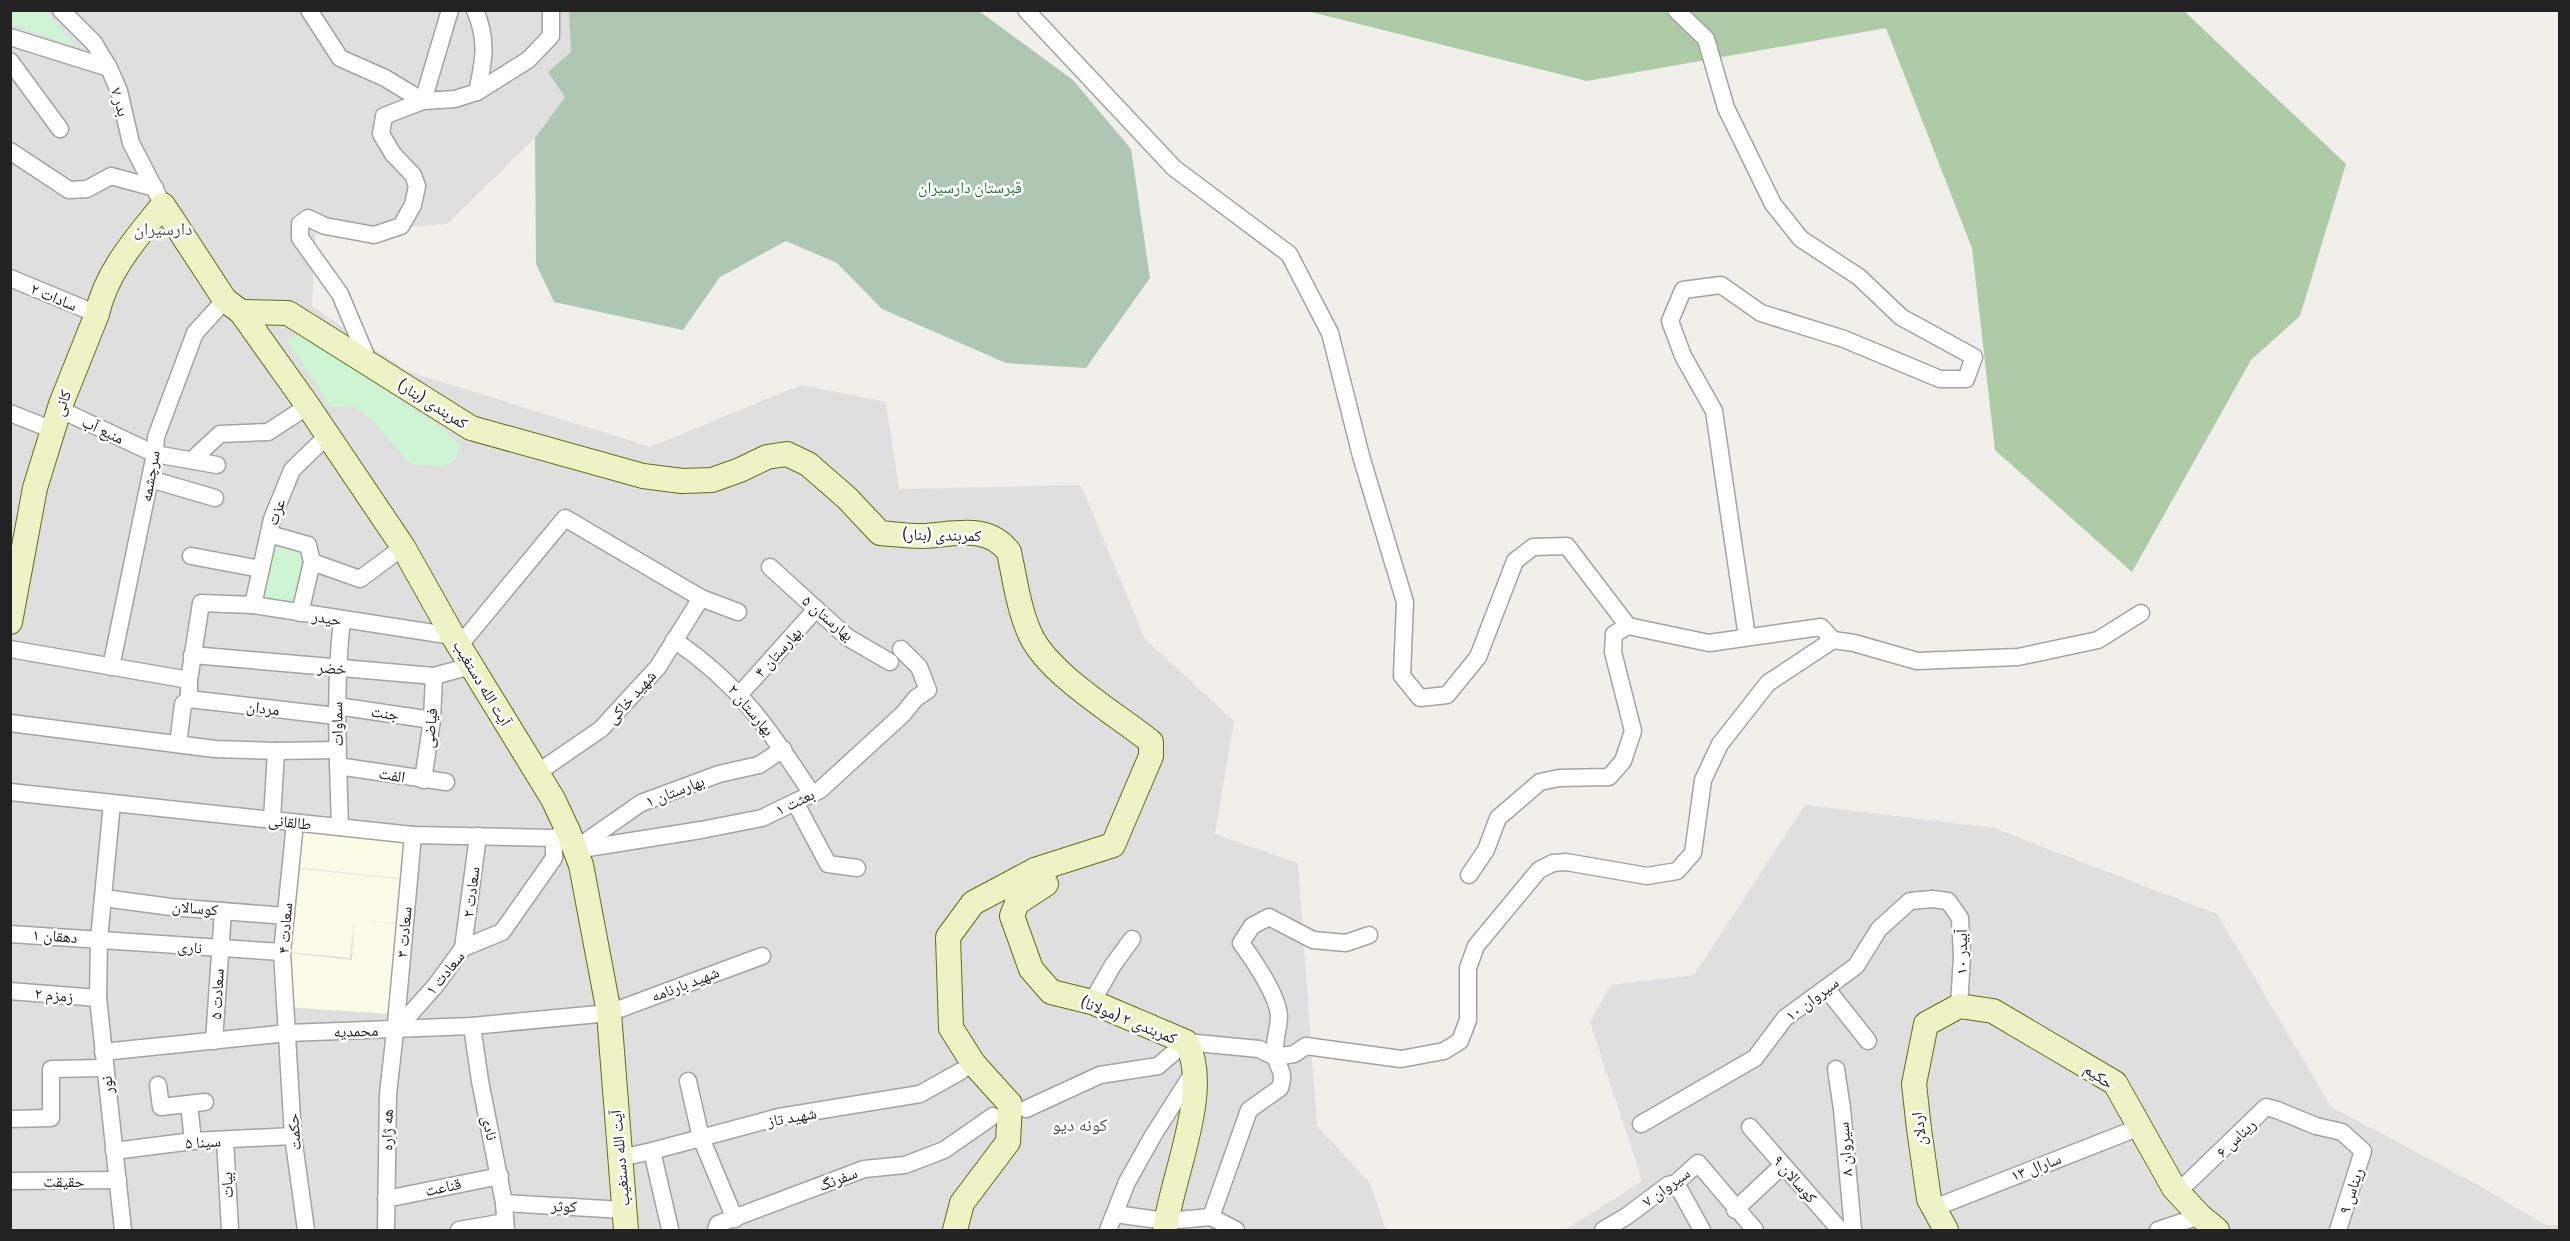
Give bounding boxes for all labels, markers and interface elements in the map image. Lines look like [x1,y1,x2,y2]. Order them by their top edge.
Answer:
street label: بدر ۷ [107,85,133,119]
park label: قبرستان دارسیران [918,178,1022,198]
district label: دارسیران [133,218,193,240]
street label: سادات ۲ [28,279,80,315]
street label: کمربندی (بنار) [394,375,472,434]
street label: کانی [49,387,76,419]
street label: منبع آب [79,412,127,449]
street label: سرچشمه [136,449,164,503]
street label: عزت [263,496,289,528]
street label: کمربندی (بنار) [902,525,982,546]
street label: بهارستان ۵ [798,591,858,646]
street label: حیدر [310,606,343,630]
street label: بهارستان ۴ [750,623,806,682]
street label: آیت الله دستغیب [449,637,516,730]
street label: خضر [316,657,347,678]
street label: شهید خاکی [602,666,661,728]
street label: بهارستان ۲ [723,680,778,740]
street label: مردان [245,697,281,720]
street label: سماوات [327,701,347,747]
street label: جنت [370,701,400,725]
street label: فیاضی [418,707,443,749]
street label: الفت [377,764,407,786]
street label: بهارستان ۱ [643,771,707,812]
street label: بعثت ۱ [772,785,818,819]
street label: طالقانی [267,810,313,835]
street label: سعادت ۲ [458,865,484,919]
street label: کوسالان [171,897,219,921]
street label: سعادت ۴ [274,902,296,954]
street label: سعادت ۳ [392,906,416,958]
street label: دهقان ۱ [32,925,78,948]
street label: آبیدر ۱۰ [1952,928,1971,975]
street label: ناری [177,936,203,959]
street label: سعادت ۱ [422,947,468,999]
street label: شهید بارنامه [648,962,722,1006]
street label: سعادت ۵ [206,968,228,1020]
street label: سیروان ۱۰ [1782,973,1843,1026]
street label: زمزم ۲ [34,984,74,1007]
street label: کمربندی ۲ (مولانا) [1078,992,1180,1049]
street label: محمدیه [333,1021,379,1041]
street label: حکیم [2080,1059,2117,1094]
street label: نور [96,1075,118,1096]
street label: شهید تاز [765,1103,818,1131]
street label: آیت الله دستغیب [606,1108,634,1207]
street label: هه ژاره [377,1109,397,1151]
street label: اردلان [1907,1111,1932,1147]
street label: حکمت [283,1113,305,1151]
street label: نادی [477,1114,502,1142]
district label: کونه دیو [1052,1114,1108,1136]
street label: ریناس ۶ [2212,1115,2260,1162]
street label: سیروان ۸ [1834,1121,1857,1177]
street label: سینا ۵ [184,1131,222,1153]
street label: سارال ۱۳ [2008,1149,2064,1186]
street label: کوسالان ۹ [1768,1151,1821,1208]
street label: سفرنگ [816,1163,860,1195]
street label: سیروان ۷ [1638,1163,1694,1211]
street label: ریناس ۹ [2335,1165,2368,1217]
street label: بیات [217,1171,237,1199]
street label: حقیقت [43,1172,85,1191]
street label: قناعت [423,1174,463,1200]
street label: کوثر [549,1196,578,1216]

